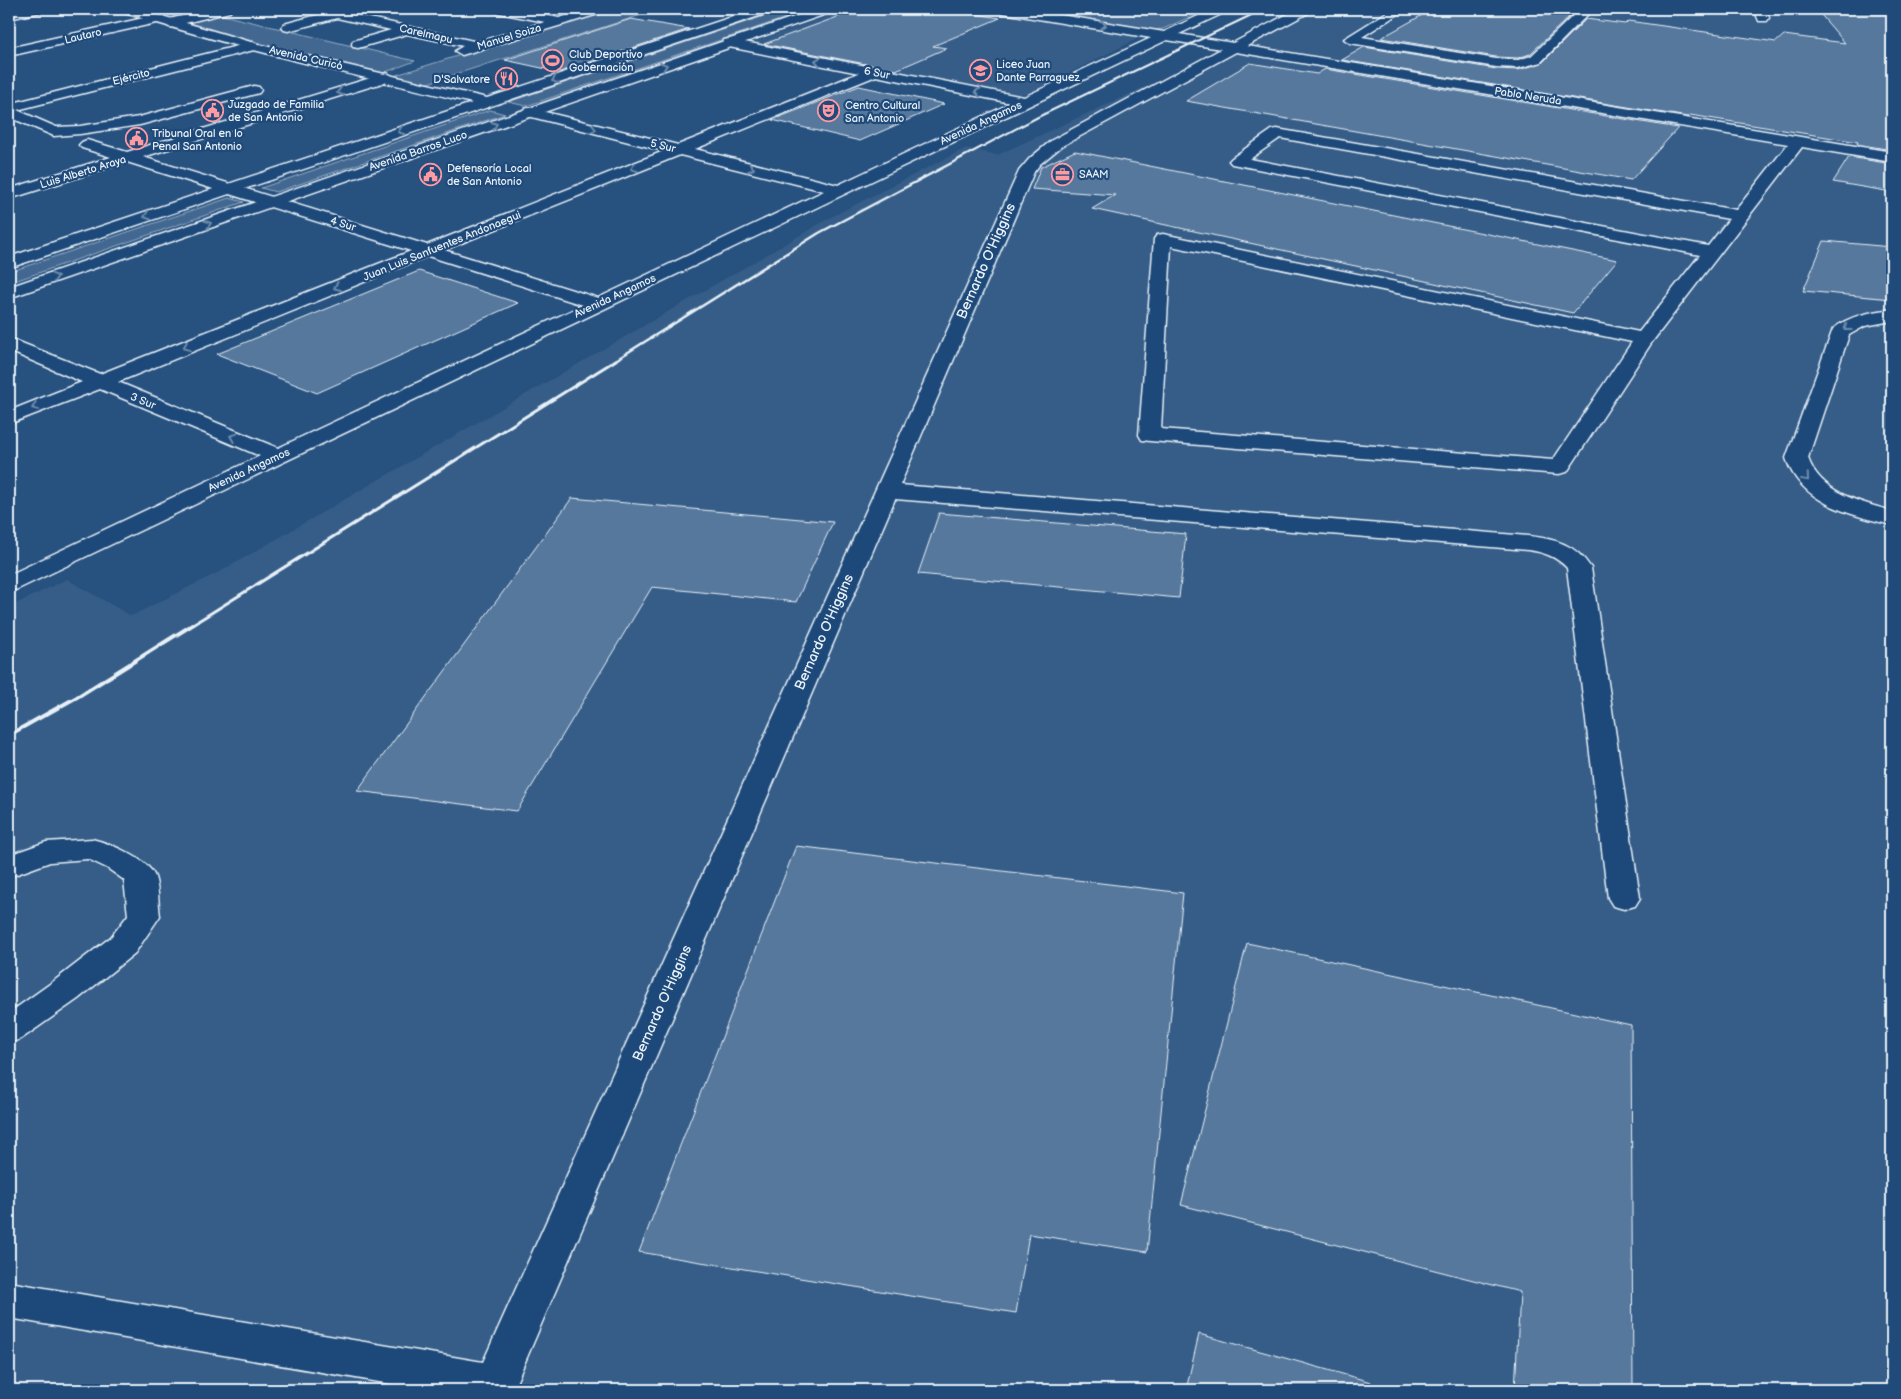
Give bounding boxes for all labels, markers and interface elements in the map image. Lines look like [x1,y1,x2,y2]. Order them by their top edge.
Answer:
one-way arrow [1099,20,1107,30]
street label: Manuel Soiza [475,21,543,53]
street label: Carelmapu [398,22,454,46]
street label: Lautaro [63,25,103,47]
street label: Avenida Curicó [268,43,344,73]
sports icon: Club Deportivo Gobernación [541,48,565,72]
place label: Club Deportivo Gobernación [569,48,643,74]
one-way arrow [814,56,823,67]
school or university icon: Liceo Juan Dante Parraguez [968,58,992,82]
place label: Liceo Juan Dante Parraguez [996,58,1080,84]
one-way arrow [659,61,668,71]
street label: 6 Sur [863,64,892,82]
street label: Ejército [111,66,151,88]
restaurant icon: D'Salvatore [494,67,518,91]
place label: D'Salvatore [433,73,490,86]
one-way arrow [551,74,560,84]
street label: Pablo Neruda [1493,84,1563,108]
one-way arrow [336,86,345,96]
one-way arrow [973,88,982,98]
public building icon: Juzgado de Familia de San Antonio [200,98,224,122]
place label: Juzgado de Familia de San Antonio [228,98,324,124]
street label: Avenida Angamos [938,98,1024,148]
theatre icon: Centro Cultural San Antonio [817,99,841,123]
place label: Centro Cultural San Antonio [845,99,920,125]
one-way arrow [489,120,498,130]
one-way arrow [589,123,597,133]
one-way arrow [397,126,406,136]
public building icon: Tribunal Oral en lo Penal San Antonio [124,127,148,151]
place label: Tribunal Oral en lo Penal San Antonio [152,127,243,153]
street label: Avenida Barros Luco [367,128,469,174]
street label: 5 Sur [649,137,678,156]
street label: Luis Alberto Araya [38,153,128,191]
public building icon: Defensoría Local de San Antonio [419,162,443,186]
place label: Defensoría Local de San Antonio [447,162,531,188]
one-way arrow [630,162,639,173]
one-way arrow [746,162,755,173]
office icon: SAAM [1051,162,1075,186]
place label: SAAM [1079,168,1109,181]
street label: Bernardo O'Higgins [953,200,1019,322]
street label: Juan Luis Sanfuentes Andonaegui [361,208,523,284]
one-way arrow [144,211,152,221]
street label: 4 Sur [329,214,358,234]
one-way arrow [204,220,212,230]
street label: Avenida Angamos [572,271,658,321]
one-way arrow [50,273,59,283]
one-way arrow [333,281,342,292]
one-way arrow [1843,323,1852,332]
one-way arrow [182,341,191,352]
street label: 3 Sur [128,390,159,412]
one-way arrow [31,401,40,412]
one-way arrow [229,433,238,444]
street label: Avenida Angamos [206,445,292,495]
one-way arrow [1801,472,1810,481]
street label: Bernardo O'Higgins [791,571,857,693]
street label: Bernardo O'Higgins [629,942,695,1064]

